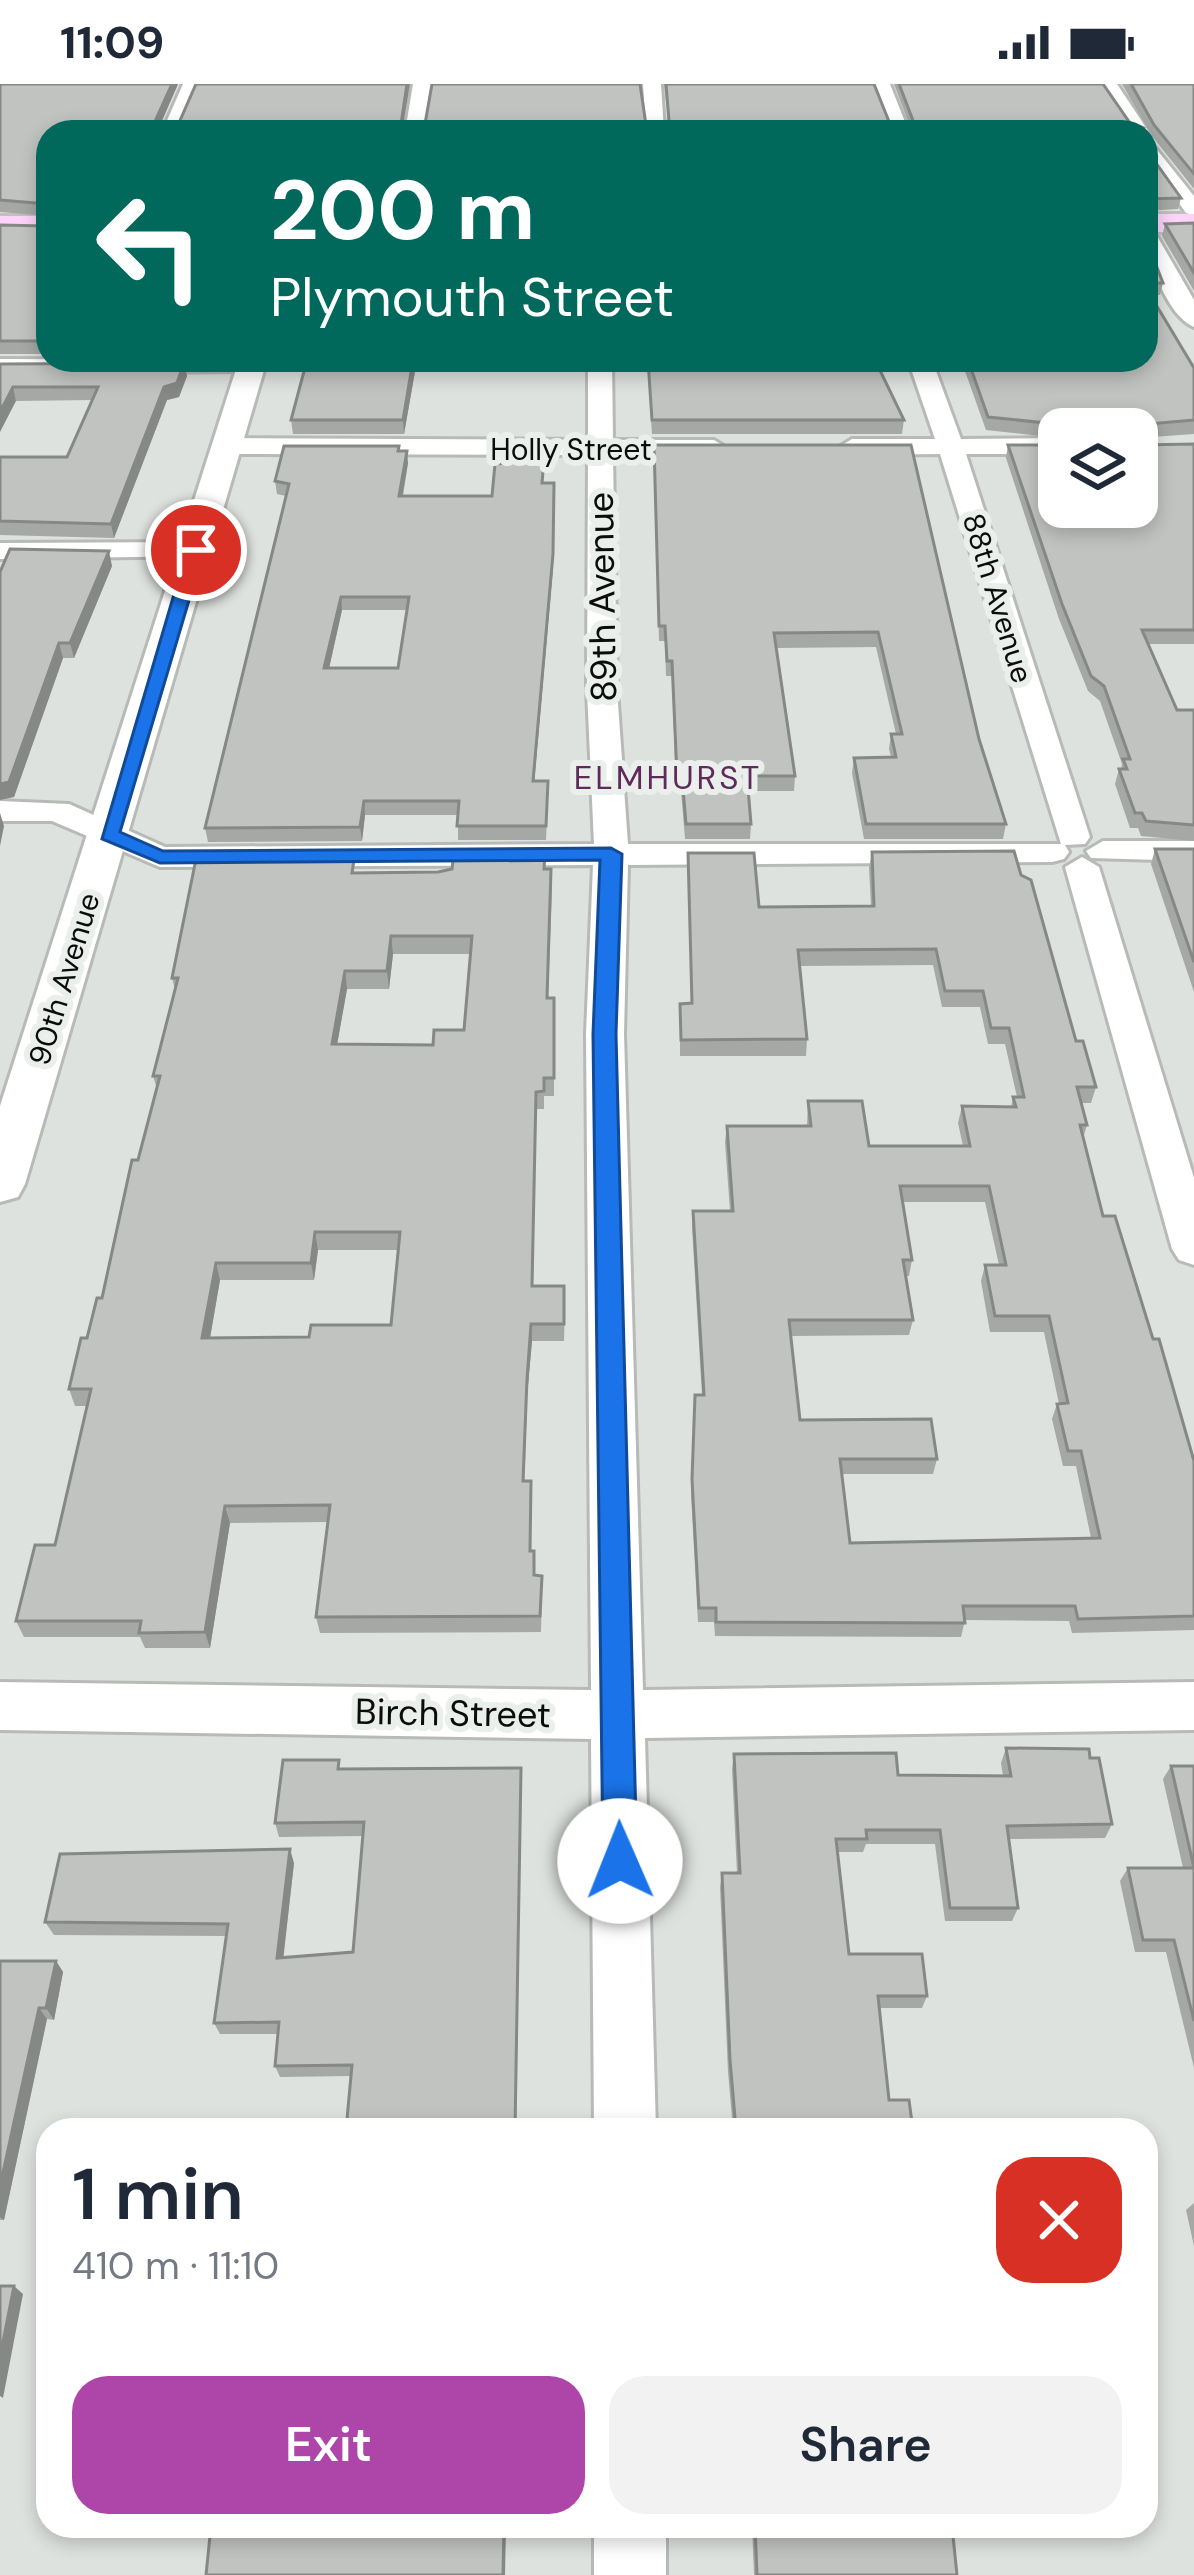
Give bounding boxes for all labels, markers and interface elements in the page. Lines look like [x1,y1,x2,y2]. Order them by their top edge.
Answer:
text: 11:09 [60,13,164,72]
text: 200 m [270,156,535,265]
icon: left [72,168,228,324]
text: Plymouth Street [270,262,674,333]
map controls [1038,408,1158,528]
button: layers [1038,408,1158,528]
street label: Holly Street [490,430,652,469]
street label: 89th Avenue [577,492,627,702]
pin [145,499,247,601]
street label: 88th Avenue [954,508,1042,688]
icon: arrive [163,517,229,583]
district label: ELMHURST [574,756,762,799]
street label: 90th Avenue [19,888,109,1070]
street label: Birch Street [355,1688,551,1738]
position arrow [557,1798,683,1924]
text: 1 min [72,2148,244,2241]
button: close [996,2157,1122,2283]
text: 410 m · 11:10 [72,2240,279,2291]
button: Exit [72,2376,585,2514]
button: Share [609,2376,1122,2514]

